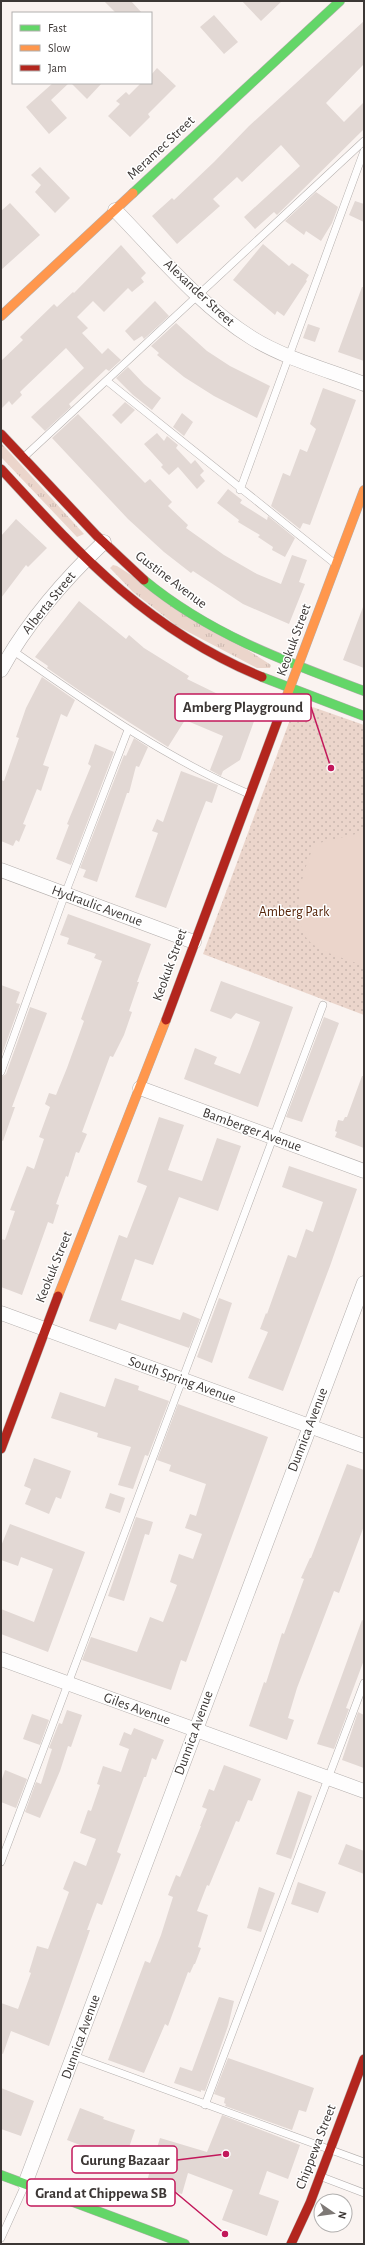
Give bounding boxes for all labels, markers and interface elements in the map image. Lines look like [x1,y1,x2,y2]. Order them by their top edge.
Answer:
legend [12,12,152,84]
text: Fast [48,22,67,34]
text: Slow [48,42,70,54]
text: Jam [48,62,67,74]
street label: Meramec Street [125,113,198,183]
street label: Alexander Street [161,257,237,329]
street label: Gustine Avenue [133,549,209,611]
street label: Alberta Street [20,569,79,637]
street label: Keokuk Street [274,601,314,678]
callout: Amberg Playground [175,694,311,721]
text: Amberg Playground [183,700,303,715]
street label: Hydraulic Avenue [50,883,144,929]
park label: Amberg Park [259,905,330,919]
street label: Keokuk Street [150,926,190,1003]
street label: Bamberger Avenue [201,1106,303,1154]
street label: Keokuk Street [33,1229,75,1305]
street label: South Spring Avenue [126,1354,238,1406]
street label: Dunnica Avenue [286,1386,330,1474]
street label: Dunnica Avenue [172,1689,216,1777]
street label: Giles Avenue [102,1690,172,1728]
street label: Dunnica Avenue [59,1993,103,2081]
street label: Chippewa Street [293,2102,339,2191]
callout: Gurung Bazaar [72,2146,177,2173]
text: Gurung Bazaar [80,2153,170,2168]
callout: Grand at Chippewa SB [27,2179,175,2206]
text: Grand at Chippewa SB [35,2186,167,2201]
north arrow [313,2193,353,2233]
text: N [336,2210,348,2220]

